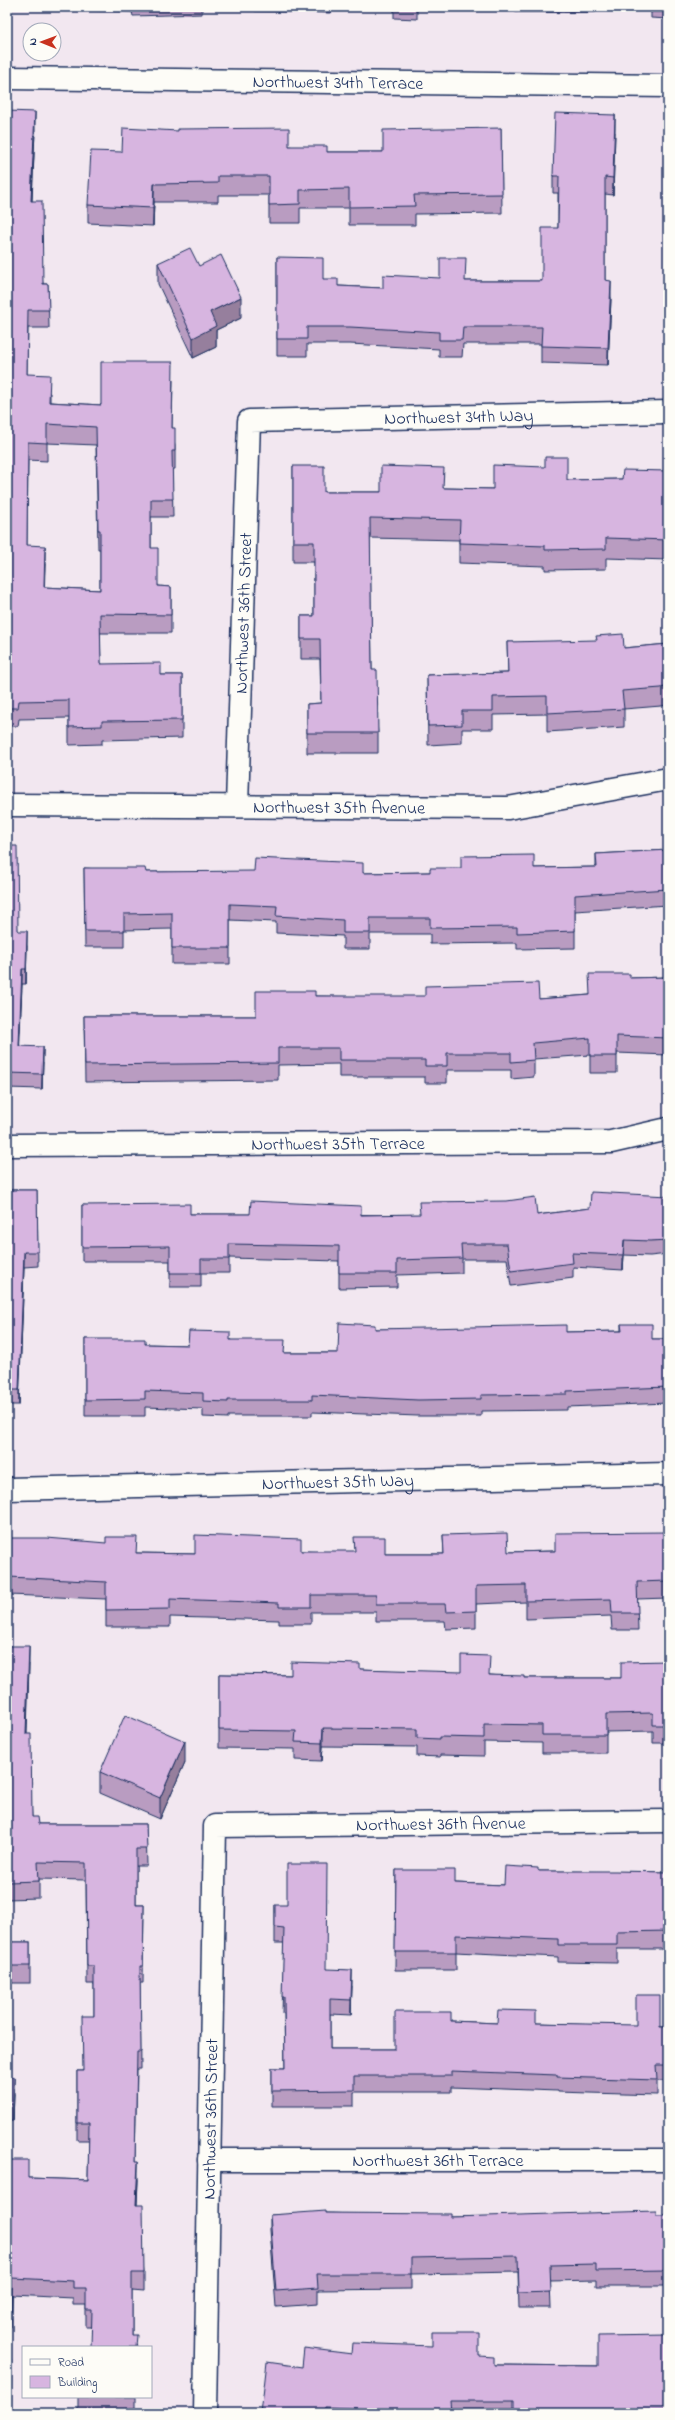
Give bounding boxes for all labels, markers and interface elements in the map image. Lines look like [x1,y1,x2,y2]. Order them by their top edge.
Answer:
north arrow [22,22,62,62]
text: N [25,38,41,46]
street label: Northwest 34th Terrace [252,70,424,98]
street label: Northwest 34th Way [384,404,534,433]
street label: Northwest 36th Street [230,532,261,694]
street label: Northwest 35th Avenue [253,795,426,823]
street label: Northwest 35th Terrace [251,1132,426,1159]
street label: Northwest 35th Way [262,1469,414,1498]
street label: Northwest 36th Avenue [356,1812,527,1839]
street label: Northwest 36th Street [198,2038,226,2200]
street label: Northwest 36th Terrace [352,2149,525,2175]
legend [22,2346,152,2398]
text: Road [58,2354,84,2372]
text: Building [57,2374,97,2393]

